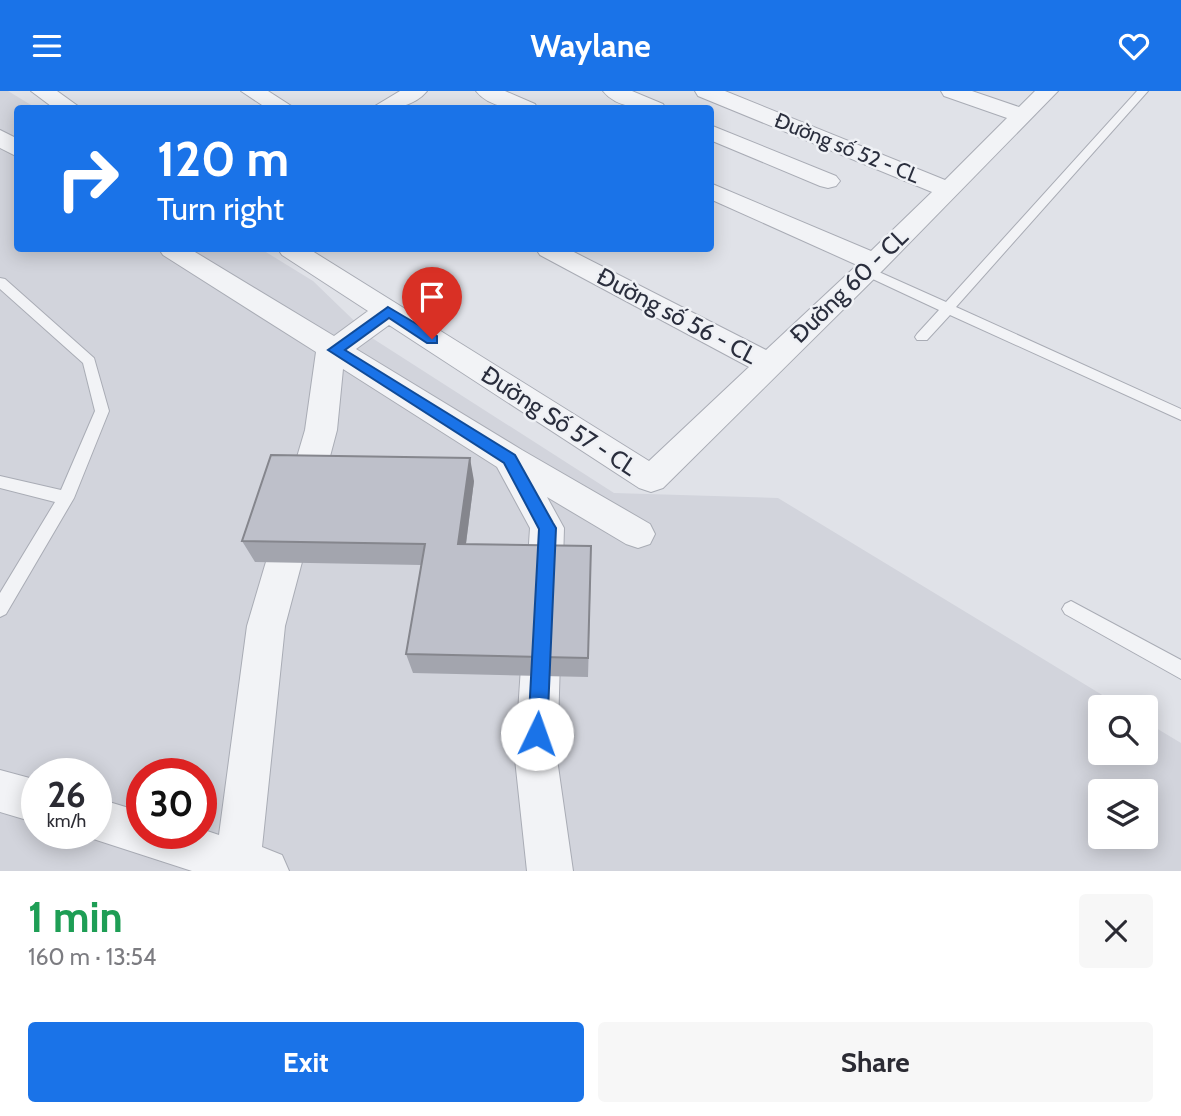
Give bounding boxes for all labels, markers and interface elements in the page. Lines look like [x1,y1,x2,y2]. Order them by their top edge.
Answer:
text: Waylane [530,26,651,65]
icon: menu [28,27,66,65]
icon: heart [1115,27,1153,65]
street label: Đường số 52 - CL [771,107,924,188]
text: 120 m [157,129,289,188]
icon: right [42,133,133,224]
text: Turn right [157,189,284,228]
street label: Đường 60 - CL [784,222,913,349]
street label: Đường số 56 - CL [592,261,762,370]
pin [402,267,462,339]
icon: arrive [413,278,451,316]
street label: Đường Số 57 - CL [476,360,642,482]
map controls [1088,695,1158,849]
button: search [1088,695,1158,765]
position arrow [500,697,574,771]
speed limit sign: 30 [126,758,217,849]
text: 26 [47,773,86,816]
button: layers [1088,779,1158,849]
text: km/h [47,810,86,832]
text: 1 min [28,891,123,943]
button: close [1079,894,1153,968]
text: 160 m · 13:54 [28,943,156,971]
button: Exit [28,1022,584,1102]
button: Share [598,1022,1153,1102]

